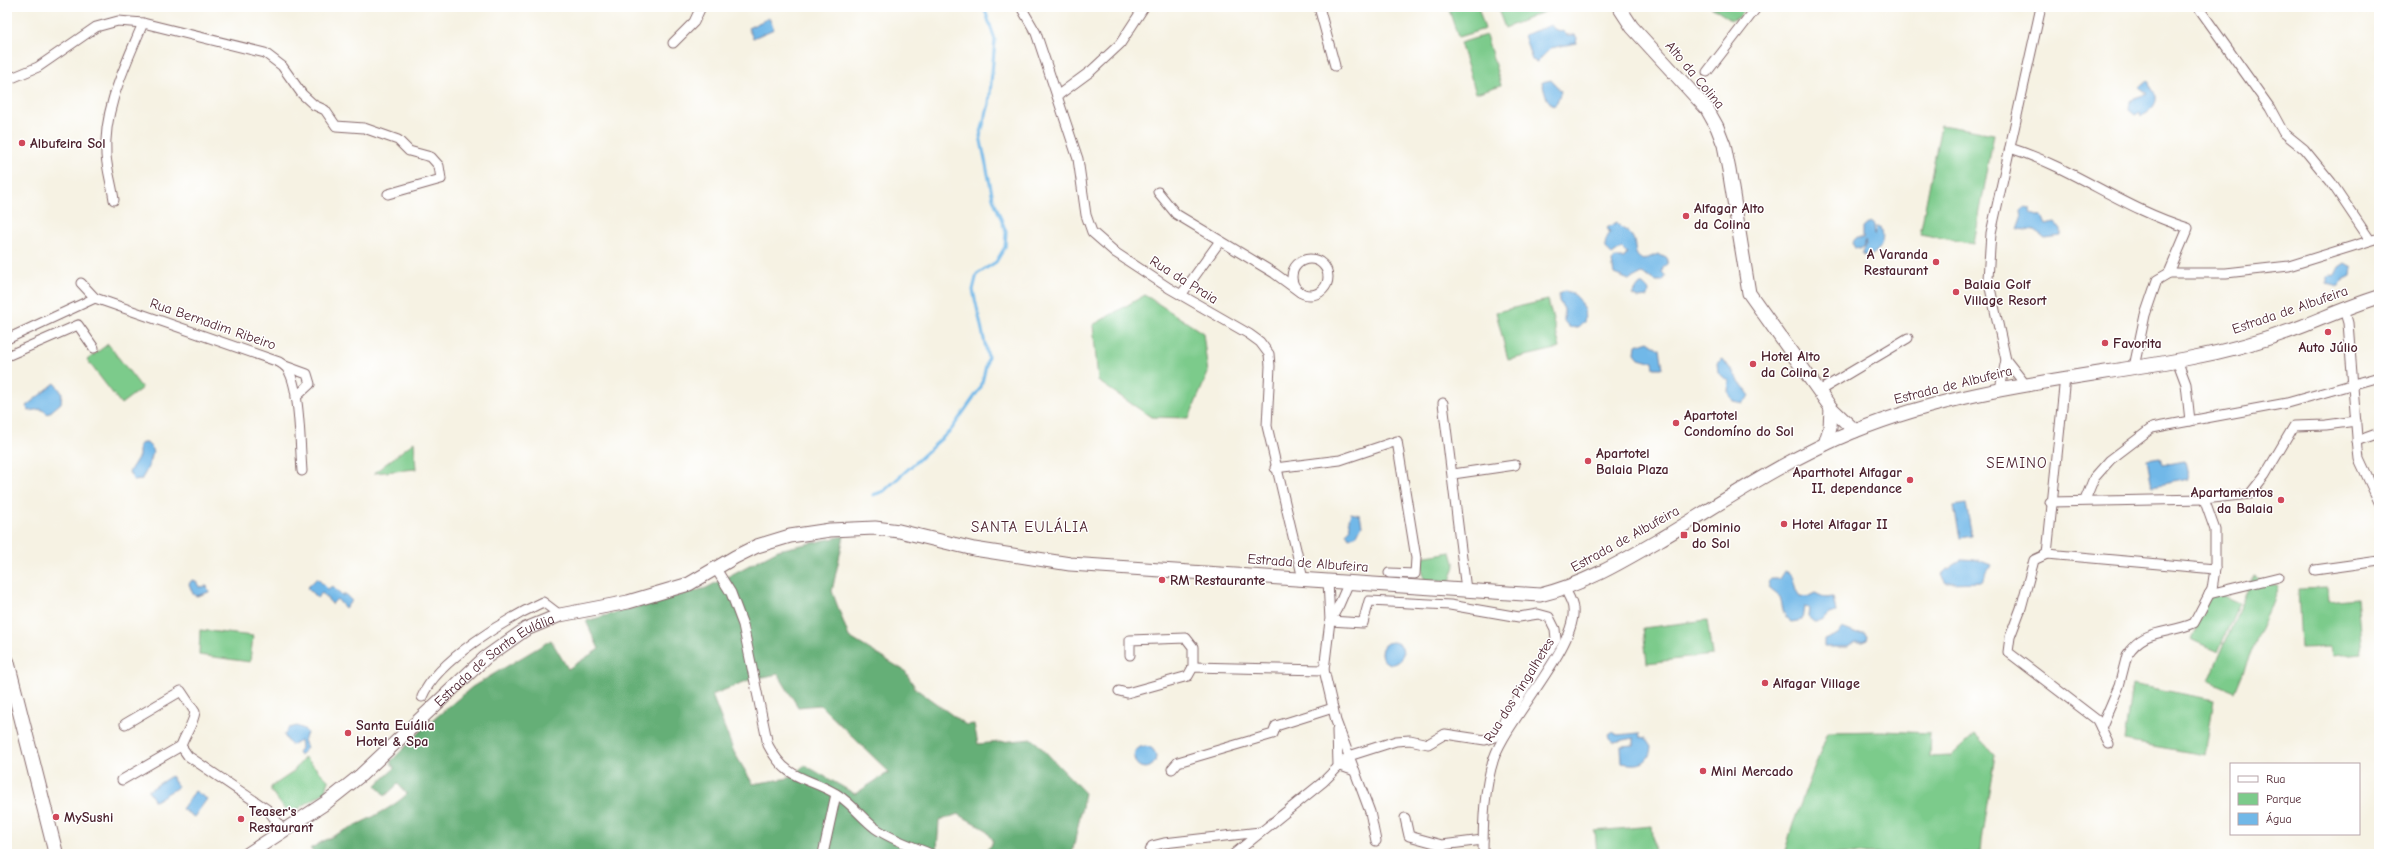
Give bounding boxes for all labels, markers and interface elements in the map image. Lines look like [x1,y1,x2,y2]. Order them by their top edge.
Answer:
street label: Alto da Colina [1662,38,1728,112]
place label: Albufeira Sol [30,135,106,152]
marker: Albufeira Sol [17,138,27,148]
place label: Alfagar Alto da Colina [1694,200,1764,233]
marker: Alfagar Alto da Colina [1681,211,1691,221]
place label: A Varanda Restaurant [1864,246,1928,279]
street label: Rua da Praia [1147,252,1221,308]
marker: A Varanda Restaurant [1931,257,1941,267]
place label: Balaia Golf Village Resort [1964,276,2047,309]
street label: Estrada de Albufeira [2230,282,2350,338]
marker: Balaia Golf Village Resort [1951,287,1961,297]
street label: Rua Bernadim Ribeiro [148,294,278,354]
marker: Auto Júlio [2323,327,2333,337]
place label: Favorita [2113,335,2162,352]
marker: Favorita [2100,338,2110,348]
place label: Auto Júlio [2298,339,2358,356]
place label: Hotel Alto da Colina 2 [1761,348,1829,381]
marker: Hotel Alto da Colina 2 [1748,359,1758,369]
street label: Estrada de Albufeira [1892,362,2014,408]
place label: Apartotel Condomíno do Sol [1684,407,1794,440]
marker: Apartotel Condomíno do Sol [1671,418,1681,428]
place label: Apartotel Balaia Plaza [1596,445,1669,478]
district label: SEMINO [1986,454,2048,472]
marker: Apartotel Balaia Plaza [1583,456,1593,466]
place label: Aparthotel Alfagar II, dependance [1793,464,1902,497]
marker: Aparthotel Alfagar II, dependance [1905,475,1915,485]
place label: Apartamentos da Balaia [2191,484,2273,517]
marker: Apartamentos da Balaia [2276,495,2286,505]
street label: Estrada de Albufeira [1568,502,1682,576]
place label: Hotel Alfagar II [1792,516,1888,533]
district label: SANTA EULÁLIA [971,517,1089,536]
place label: Dominio do Sol [1692,519,1741,552]
marker: Hotel Alfagar II [1779,519,1789,529]
marker: Dominio do Sol [1679,530,1689,540]
street label: Estrada de Albufeira [1247,550,1369,576]
place label: RM Restaurante [1170,572,1265,589]
marker: RM Restaurante [1157,575,1167,585]
street label: Estrada de Santa Eulália [430,610,557,710]
street label: Rua dos Pingalhetes [1480,634,1558,745]
place label: Alfagar Village [1773,675,1860,692]
marker: Alfagar Village [1760,678,1770,688]
place label: Santa Eulália Hotel & Spa [356,717,435,750]
marker: Santa Eulália Hotel & Spa [343,728,353,738]
place label: Mini Mercado [1711,763,1793,780]
legend [2230,763,2360,835]
marker: Mini Mercado [1698,766,1708,776]
text: Rua [2266,772,2285,786]
text: Parque [2266,792,2301,806]
place label: Teaser's Restaurant [249,803,314,836]
place label: MySushi [64,809,113,826]
marker: MySushi [51,812,61,822]
text: Água [2266,812,2292,826]
marker: Teaser's Restaurant [236,814,246,824]

